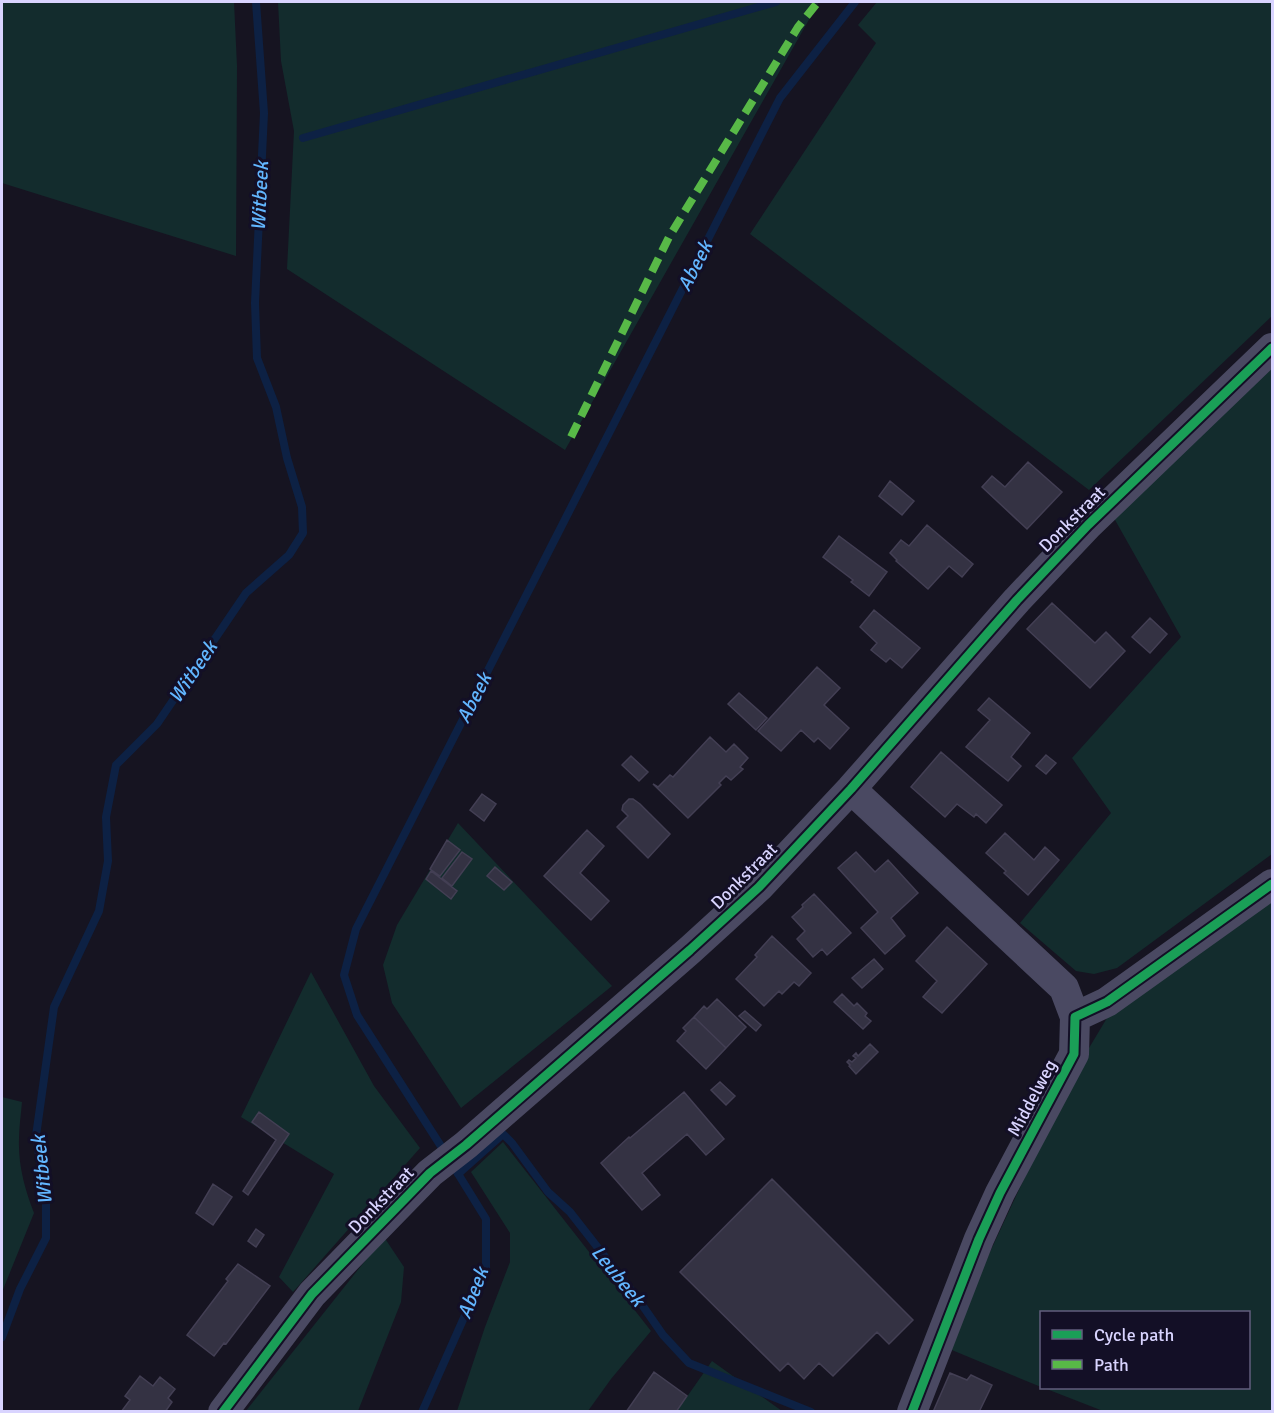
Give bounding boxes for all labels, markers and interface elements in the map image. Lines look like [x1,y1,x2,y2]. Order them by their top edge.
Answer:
water label: Witbeek [246,158,274,232]
water label: Abeek [672,235,719,295]
street label: Donkstraat [1034,481,1110,557]
water label: Witbeek [163,634,224,708]
water label: Abeek [451,667,498,727]
street label: Donkstraat [706,838,782,914]
street label: Middelweg [1003,1056,1061,1140]
water label: Witbeek [26,1132,58,1206]
street label: Donkstraat [344,1162,418,1238]
water label: Leubeek [586,1240,651,1313]
water label: Abeek [452,1262,495,1322]
legend [1040,1311,1250,1389]
text: Cycle path [1094,1324,1174,1346]
text: Path [1094,1354,1129,1376]

